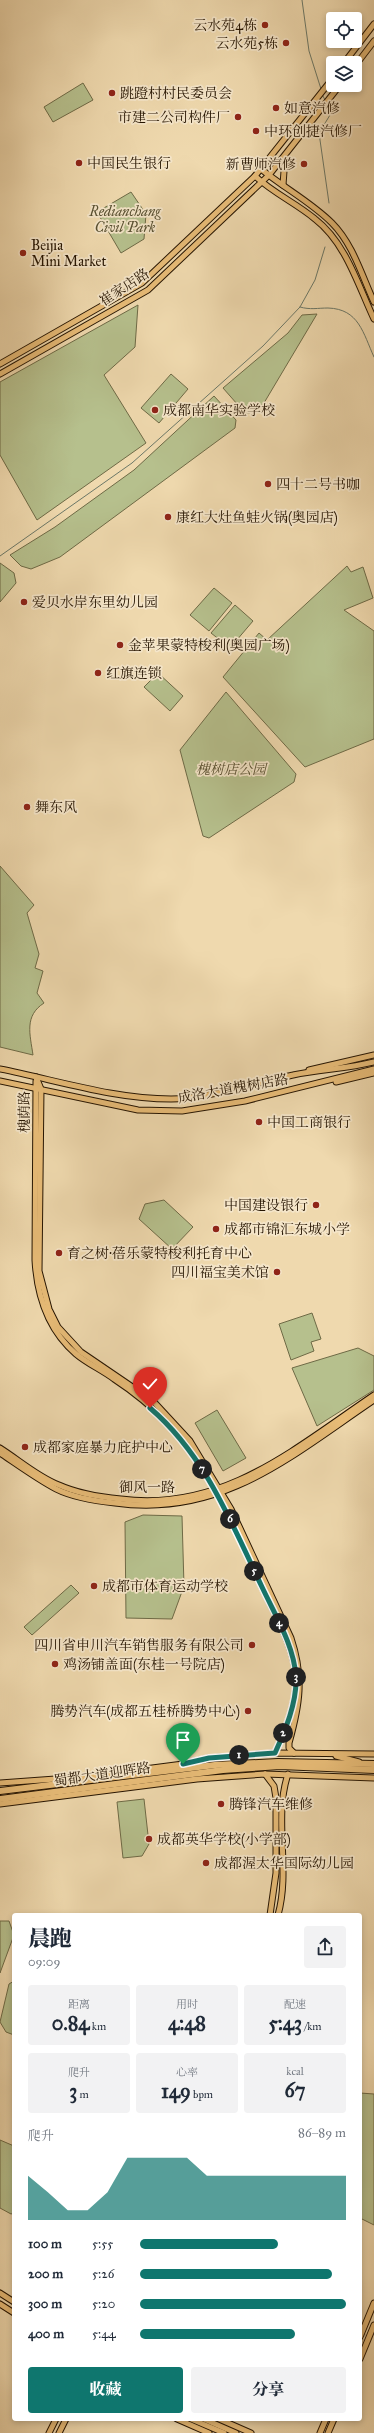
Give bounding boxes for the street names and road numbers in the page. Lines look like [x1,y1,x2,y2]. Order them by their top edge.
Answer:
street label: 崔家店路 [96,265,152,310]
street label: 成洛大道槐树店路 [176,1070,290,1107]
street label: 槐荫路 [16,1091,33,1133]
street label: 御风一路 [119,1479,175,1496]
street label: 蜀都大道迎晖路 [52,1759,152,1790]

